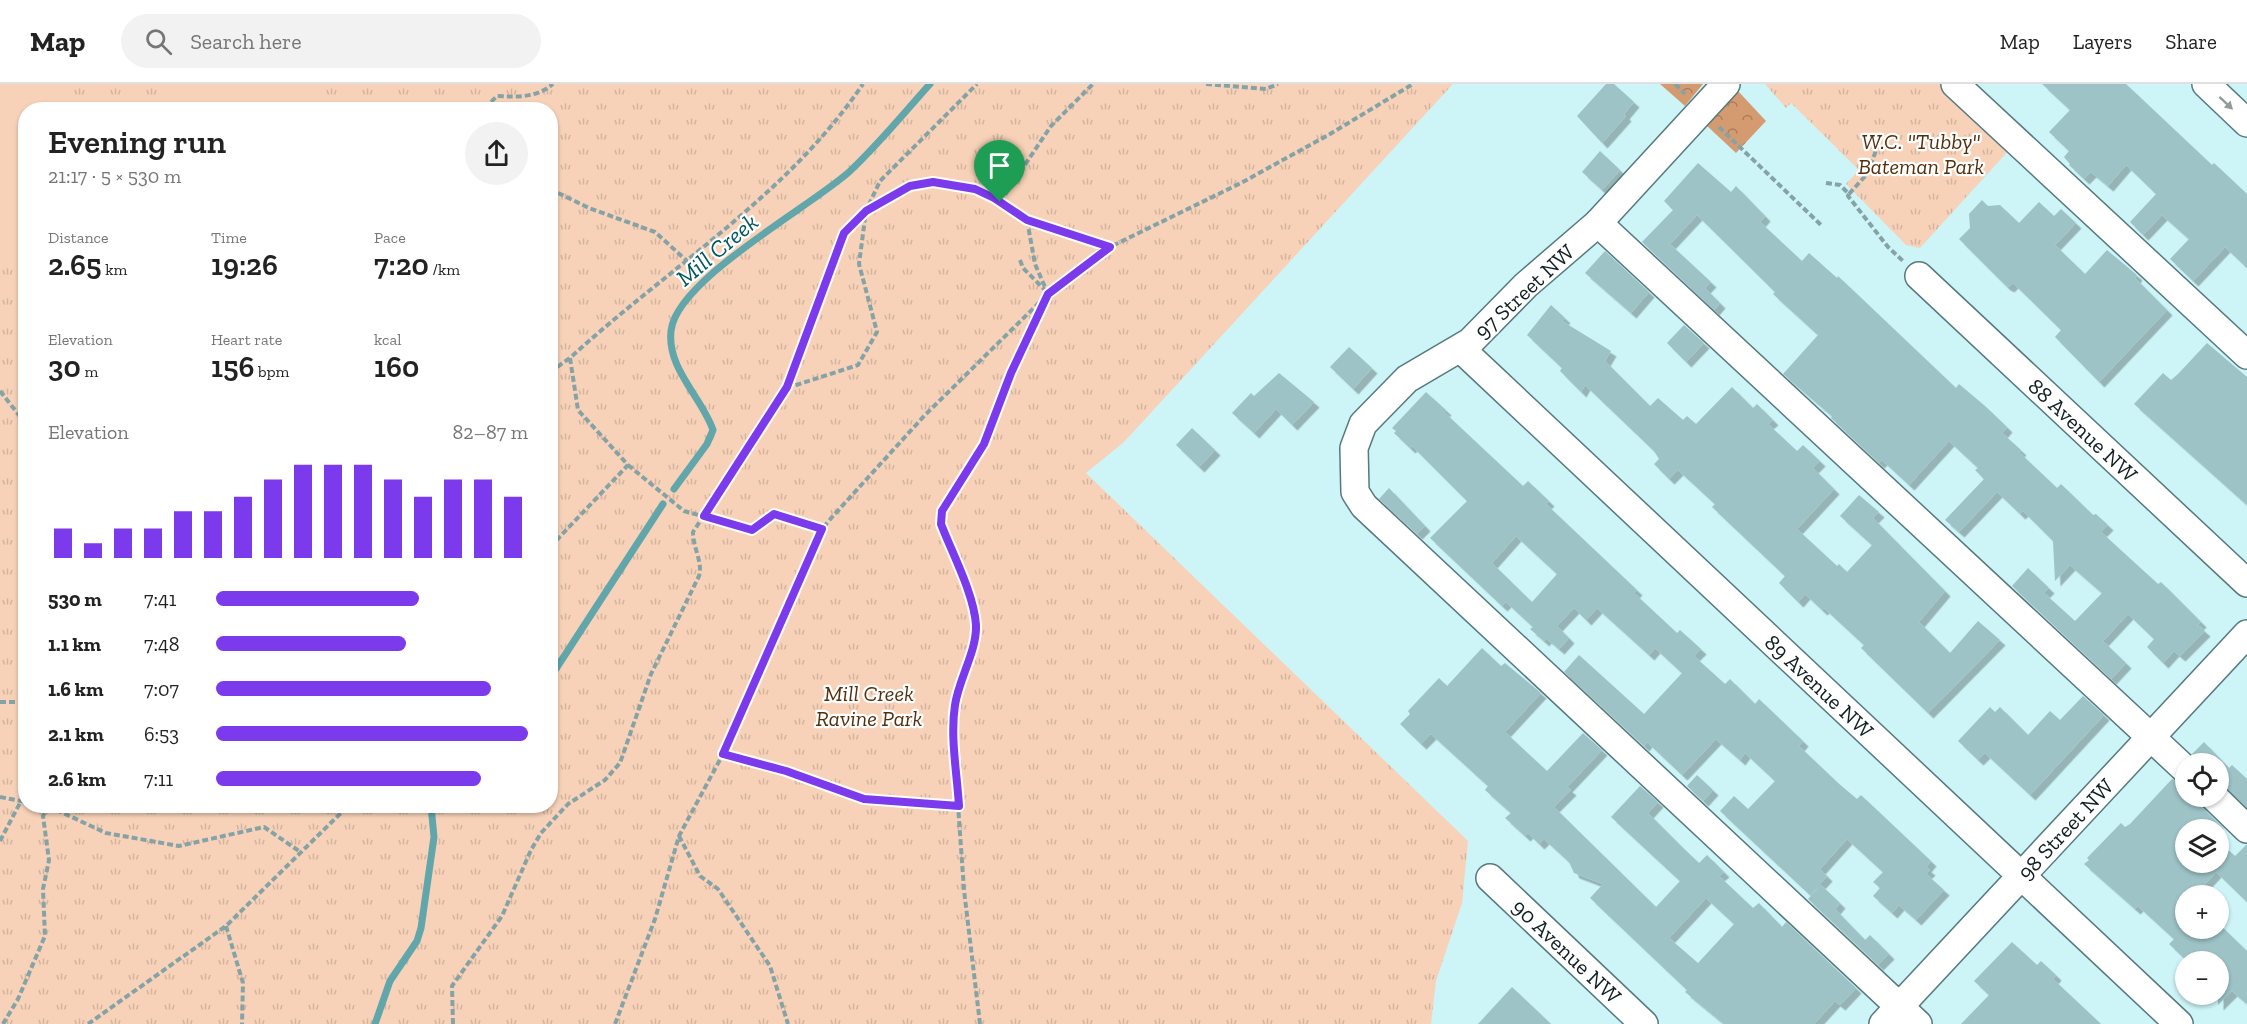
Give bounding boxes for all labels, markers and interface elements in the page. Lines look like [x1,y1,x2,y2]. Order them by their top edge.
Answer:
search box [121,14,541,68]
text: Map [30,25,85,58]
icon: search [142,25,175,58]
text: Search here [190,28,302,55]
text: Map [2000,29,2040,54]
text: Layers [2073,29,2132,54]
text: Share [2165,29,2217,54]
one-way arrow [2219,96,2233,110]
text: Evening run [48,122,226,161]
button: share [465,122,528,185]
park label: W.C. "Tubby" Bateman Park [1858,128,1984,180]
pin [974,140,1025,202]
icon: arrive [983,149,1016,182]
text: 21:17 · 5 × 530 m [48,164,181,188]
water label: Mill Creek [670,207,764,292]
text: Distance [48,228,109,247]
text: Time [211,228,247,247]
text: Pace [374,228,406,247]
street label: 97 Street NW [1469,238,1580,344]
text: 2.65 [48,247,102,283]
text: 19:26 [211,247,278,283]
text: 7:20 [374,247,429,283]
text: km [102,260,127,279]
text: /km [429,260,460,279]
text: Elevation [48,330,113,349]
text: Heart rate [211,330,282,349]
text: kcal [374,330,401,349]
text: 30 [48,349,81,385]
text: 156 [211,349,254,385]
text: 160 [374,349,419,385]
text: m [81,362,98,381]
text: bpm [254,362,289,381]
street label: 88 Avenue NW [2023,373,2143,488]
text: Elevation [48,420,129,444]
text: 82–87 m [453,420,528,444]
text: 530 m [48,587,102,611]
text: 7:41 [144,587,176,611]
street label: 89 Avenue NW [1759,629,1879,744]
text: 1.1 km [48,632,101,656]
text: 7:48 [144,632,179,656]
text: 1.6 km [48,677,103,701]
text: 7:07 [144,677,179,701]
park label: Mill Creek Ravine Park [816,680,922,732]
text: 2.1 km [48,722,104,746]
text: 6:53 [144,722,179,746]
map controls [2175,753,2229,1005]
button: locate [2175,753,2229,807]
text: 2.6 km [48,767,106,791]
text: 7:11 [144,767,173,791]
street label: 98 Street NW [2012,773,2120,885]
button: layers [2175,819,2229,873]
button: + [2175,885,2229,939]
street label: 90 Avenue NW [1506,893,1627,1010]
button: − [2175,951,2229,1005]

